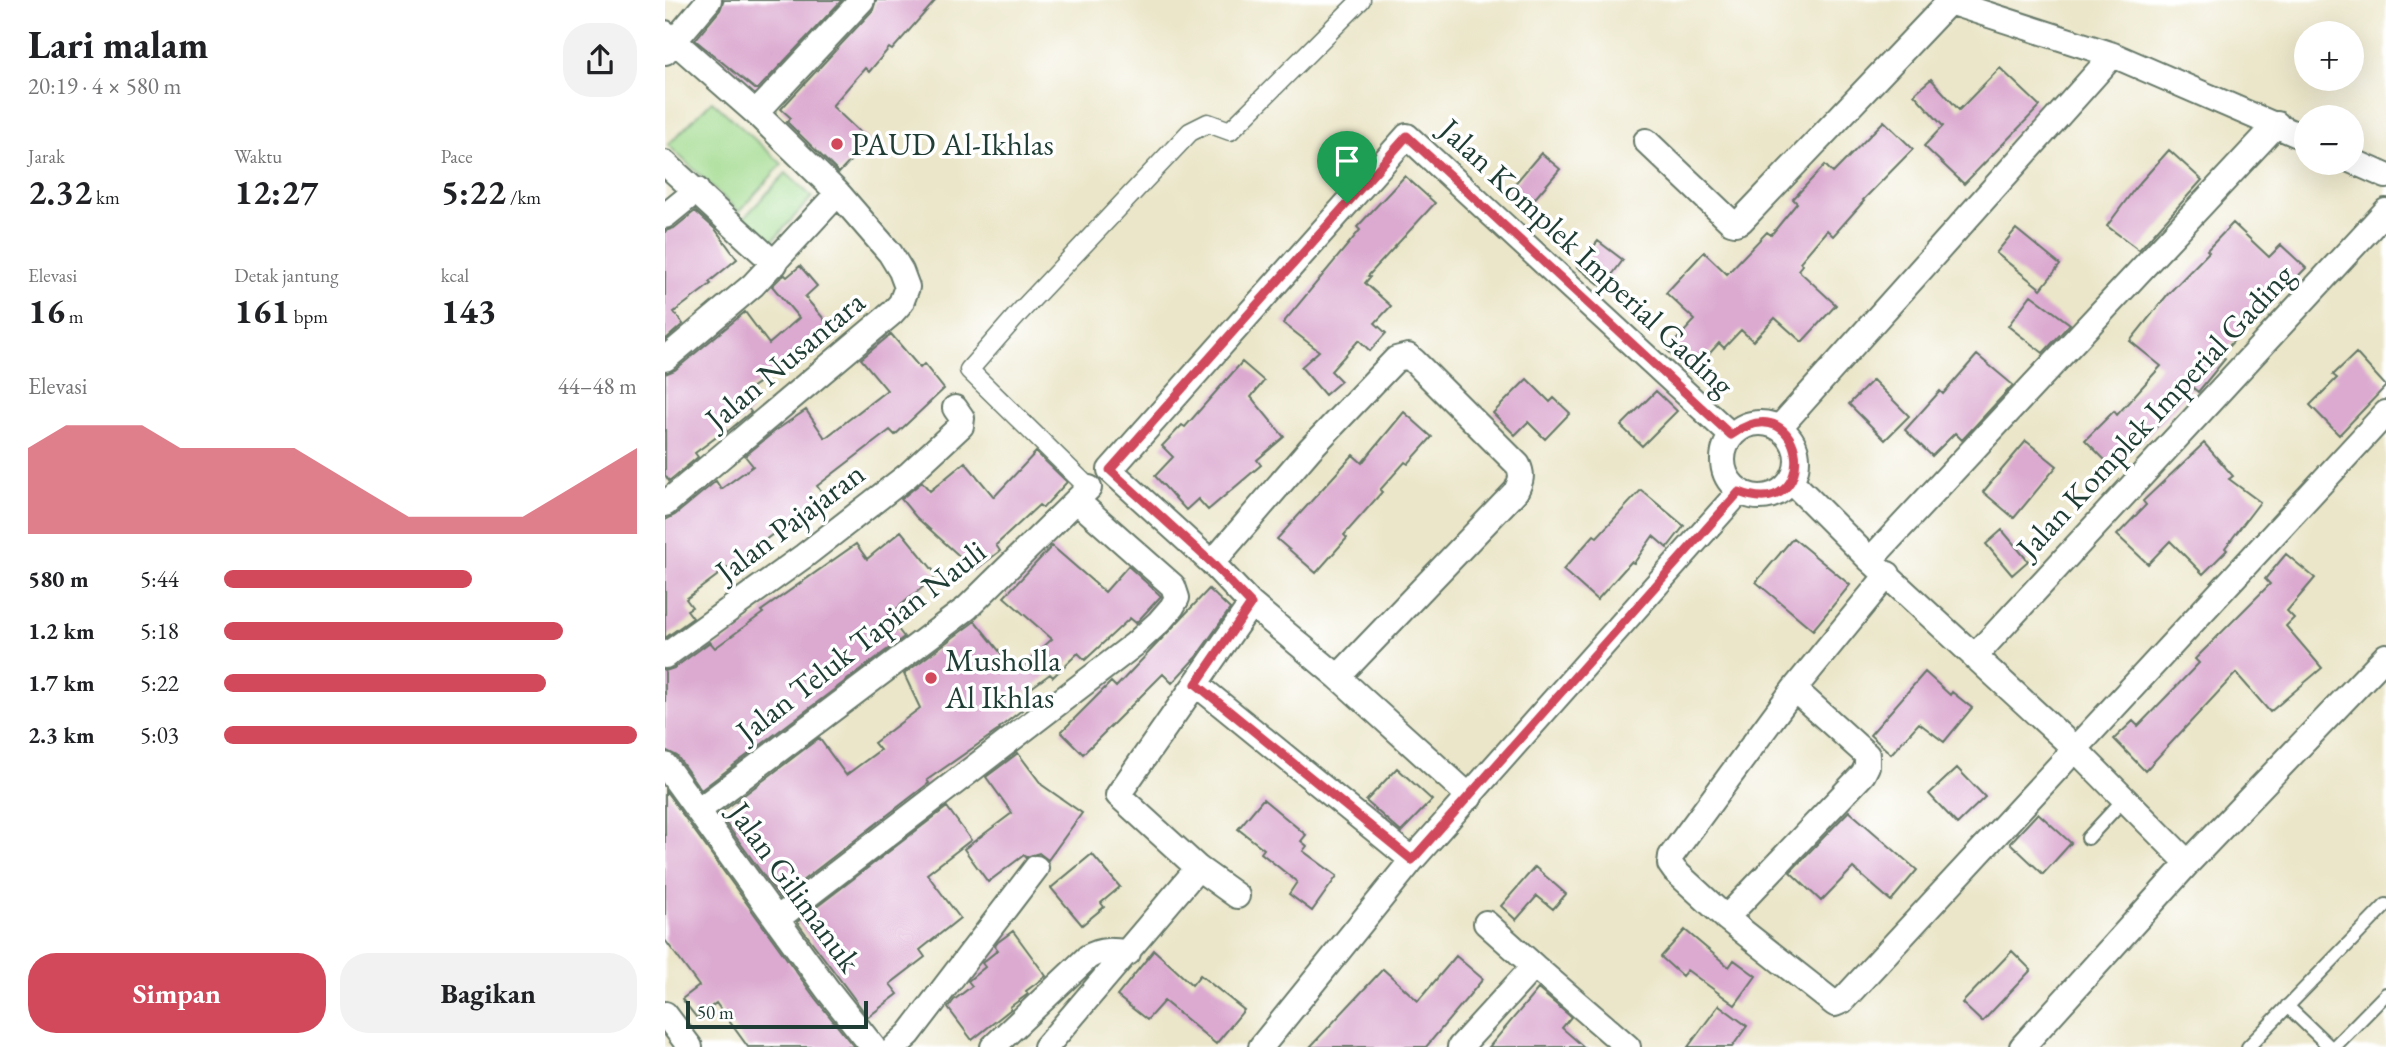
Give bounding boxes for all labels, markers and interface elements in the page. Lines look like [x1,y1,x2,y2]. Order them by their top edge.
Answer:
text: Lari malam [28,20,208,69]
map controls [2294,21,2364,175]
button: + [2294,21,2364,91]
button: share [563,23,637,97]
text: 20:19 · 4 × 580 m [28,71,181,101]
button: − [2294,105,2364,175]
street label: Jalan Komplek Imperial Gading [1428,107,1744,406]
place label: PAUD Al-Ikhlas [851,123,1054,165]
pin [1317,131,1377,203]
marker: PAUD Al-Ikhlas [829,136,845,152]
icon: arrive [1328,142,1366,180]
text: Jarak [28,144,65,169]
text: Waktu [234,144,282,169]
text: Pace [441,144,473,169]
text: 2.32 [28,169,92,214]
text: 12:27 [234,169,318,214]
text: 5:22 [441,169,506,214]
text: km [92,185,120,210]
text: /km [506,185,541,210]
street label: Jalan Komplek Imperial Gading [2005,254,2304,570]
text: Elevasi [28,263,77,288]
text: Detak jantung [234,263,339,288]
text: kcal [441,263,469,288]
street label: Jalan Nusantara [694,281,874,441]
text: 16 [28,288,65,333]
text: 161 [234,288,290,333]
text: 143 [441,288,496,333]
text: m [65,304,84,329]
text: bpm [290,304,328,329]
text: Elevasi [28,371,87,401]
text: 44–48 m [558,371,637,401]
street label: Jalan Pajajaran [705,452,873,594]
street label: Jalan Teluk Tapian Nauli [725,530,995,754]
text: 580 m [28,564,89,594]
text: 5:44 [140,564,179,594]
text: 1.2 km [28,616,95,646]
text: 5:18 [140,616,179,646]
place label: Musholla Al Ikhlas [944,639,1061,718]
text: 1.7 km [28,668,95,698]
text: 5:22 [140,668,179,698]
marker: Musholla Al Ikhlas [923,670,939,686]
text: 2.3 km [28,720,95,750]
text: 5:03 [140,720,179,750]
street label: Jalan Gilimanuk [717,791,872,981]
button: Simpan [28,953,326,1033]
button: Bagikan [340,953,637,1033]
scale bar [686,998,868,1030]
text: 50 m [697,1000,734,1025]

